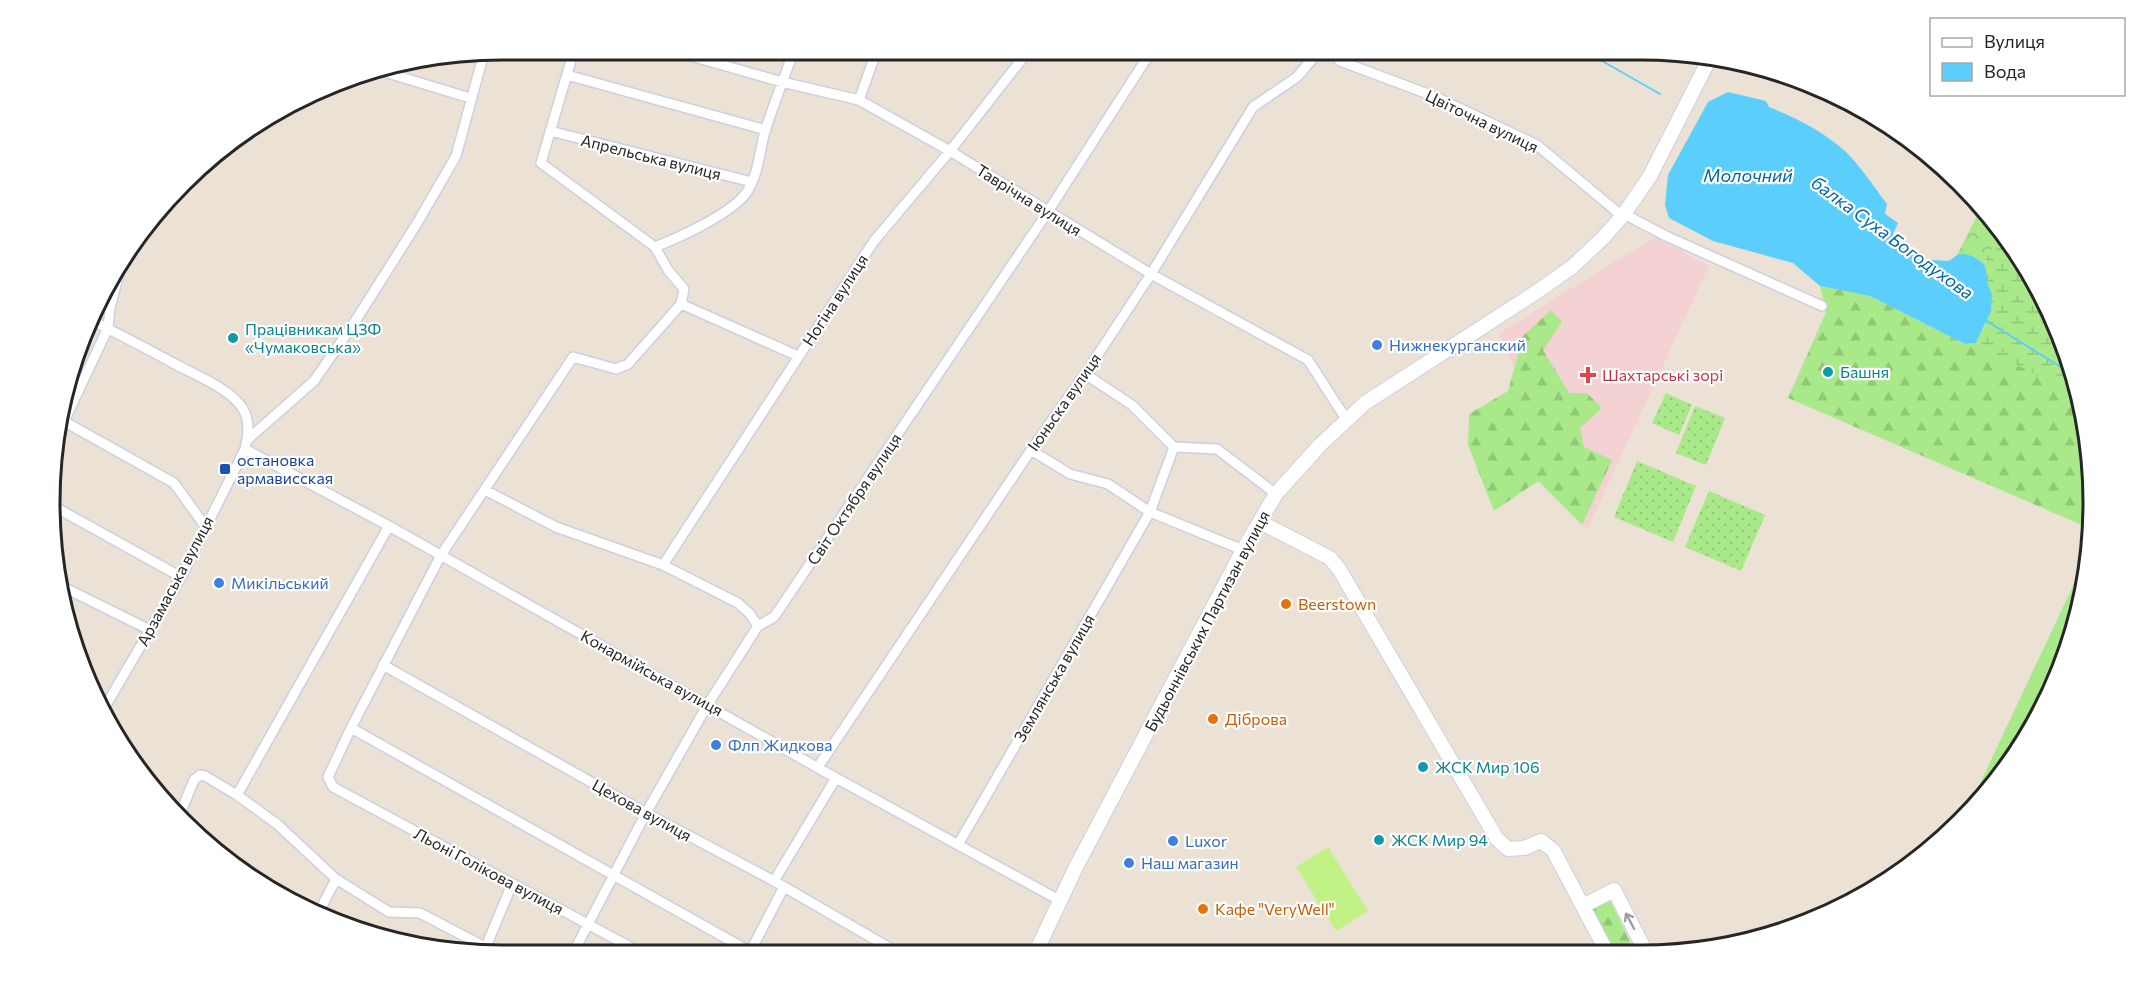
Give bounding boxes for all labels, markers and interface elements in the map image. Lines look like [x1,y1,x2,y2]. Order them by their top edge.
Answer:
legend [1930,18,2125,96]
text: Вулиця [1984,30,2045,52]
text: Вода [1984,60,2026,82]
street label: Цвiточна вулиця [1423,85,1542,156]
street label: Апрельська вулиця [579,130,723,183]
street label: Таврічна вулиця [973,160,1085,240]
water label: Молочний [1703,164,1793,186]
water label: балка Суха Богодухова [1807,171,1978,304]
street label: Ногіна вулиця [798,250,871,349]
place label: Працівникам ЦЗФ «Чумаковська» [245,319,381,356]
marker: Працівникам ЦЗФ «Чумаковська» [226,331,240,345]
place label: Нижнекурганский [1389,335,1526,354]
marker: Нижнекурганский [1370,338,1384,352]
street label: Iюньска вулиця [1023,349,1104,454]
place label: Башня [1840,362,1889,381]
place label: Шахтарські зорі [1602,365,1723,384]
marker: Башня [1821,365,1835,379]
marker: Шахтарські зорі [1579,366,1597,384]
street label: Світ Октября вулиця [802,429,905,568]
place label: остановка армависская [237,450,333,487]
marker: остановка армависская [218,462,232,476]
street label: Будьоннівських Партизан вулиця [1140,507,1273,735]
street label: Арзамаська вулиця [132,513,217,649]
place label: Микільський [231,573,329,592]
marker: Микільський [212,576,226,590]
place label: Beerstown [1298,594,1376,613]
marker: Beerstown [1279,597,1293,611]
street label: Землянська вулиця [1009,611,1098,745]
street label: Конармійська вулиця [578,626,727,720]
place label: Діброва [1225,709,1287,728]
marker: Діброва [1206,712,1220,726]
place label: Флп Жидкова [728,735,833,754]
marker: Флп Жидкова [709,738,723,752]
place label: ЖСК Мир 106 [1435,757,1540,776]
marker: ЖСК Мир 106 [1416,760,1430,774]
street label: Цехова вулиця [589,774,695,845]
street label: Льоні Голікова вулиця [411,823,567,918]
place label: ЖСК Мир 94 [1391,830,1488,849]
place label: Luxor [1185,831,1228,850]
marker: ЖСК Мир 94 [1372,833,1386,847]
marker: Luxor [1166,834,1180,848]
place label: Наш магазин [1141,853,1239,872]
marker: Наш магазин [1122,856,1136,870]
place label: Кафе "VeryWell" [1215,899,1335,918]
marker: Кафе "VeryWell" [1196,902,1210,916]
one-way arrow [1624,913,1636,930]

